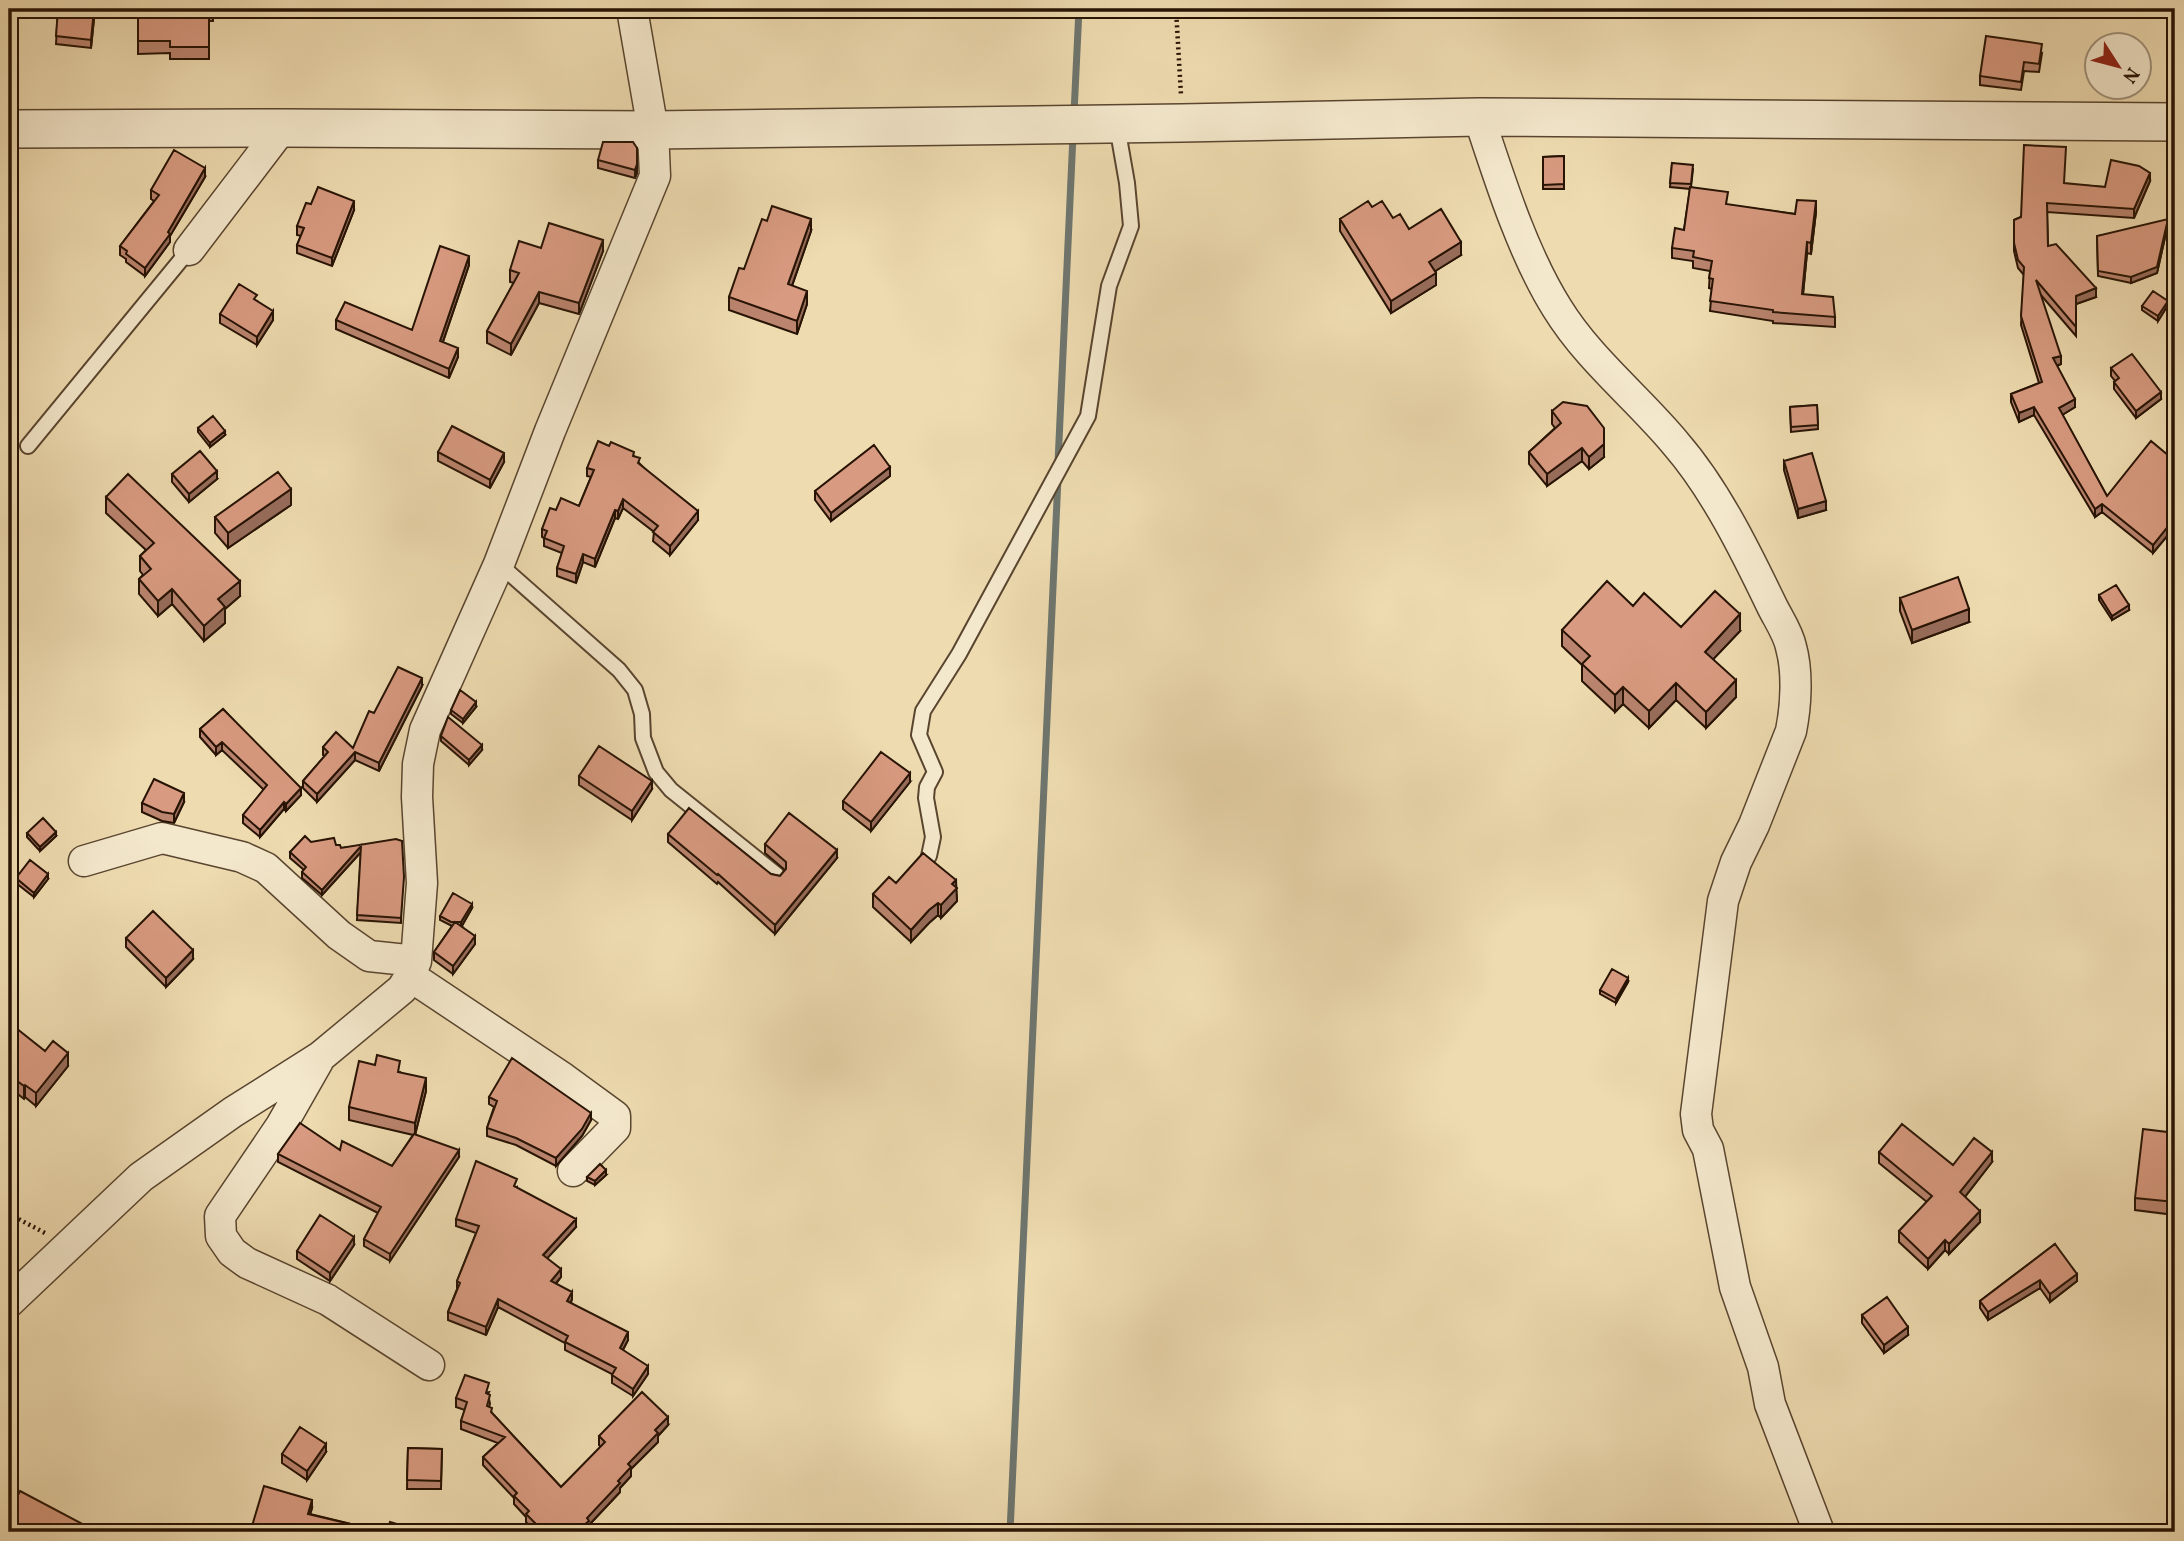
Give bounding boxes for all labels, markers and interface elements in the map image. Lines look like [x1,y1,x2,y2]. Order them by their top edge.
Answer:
north arrow [2082,32,2152,102]
text: N [2115,62,2145,88]

